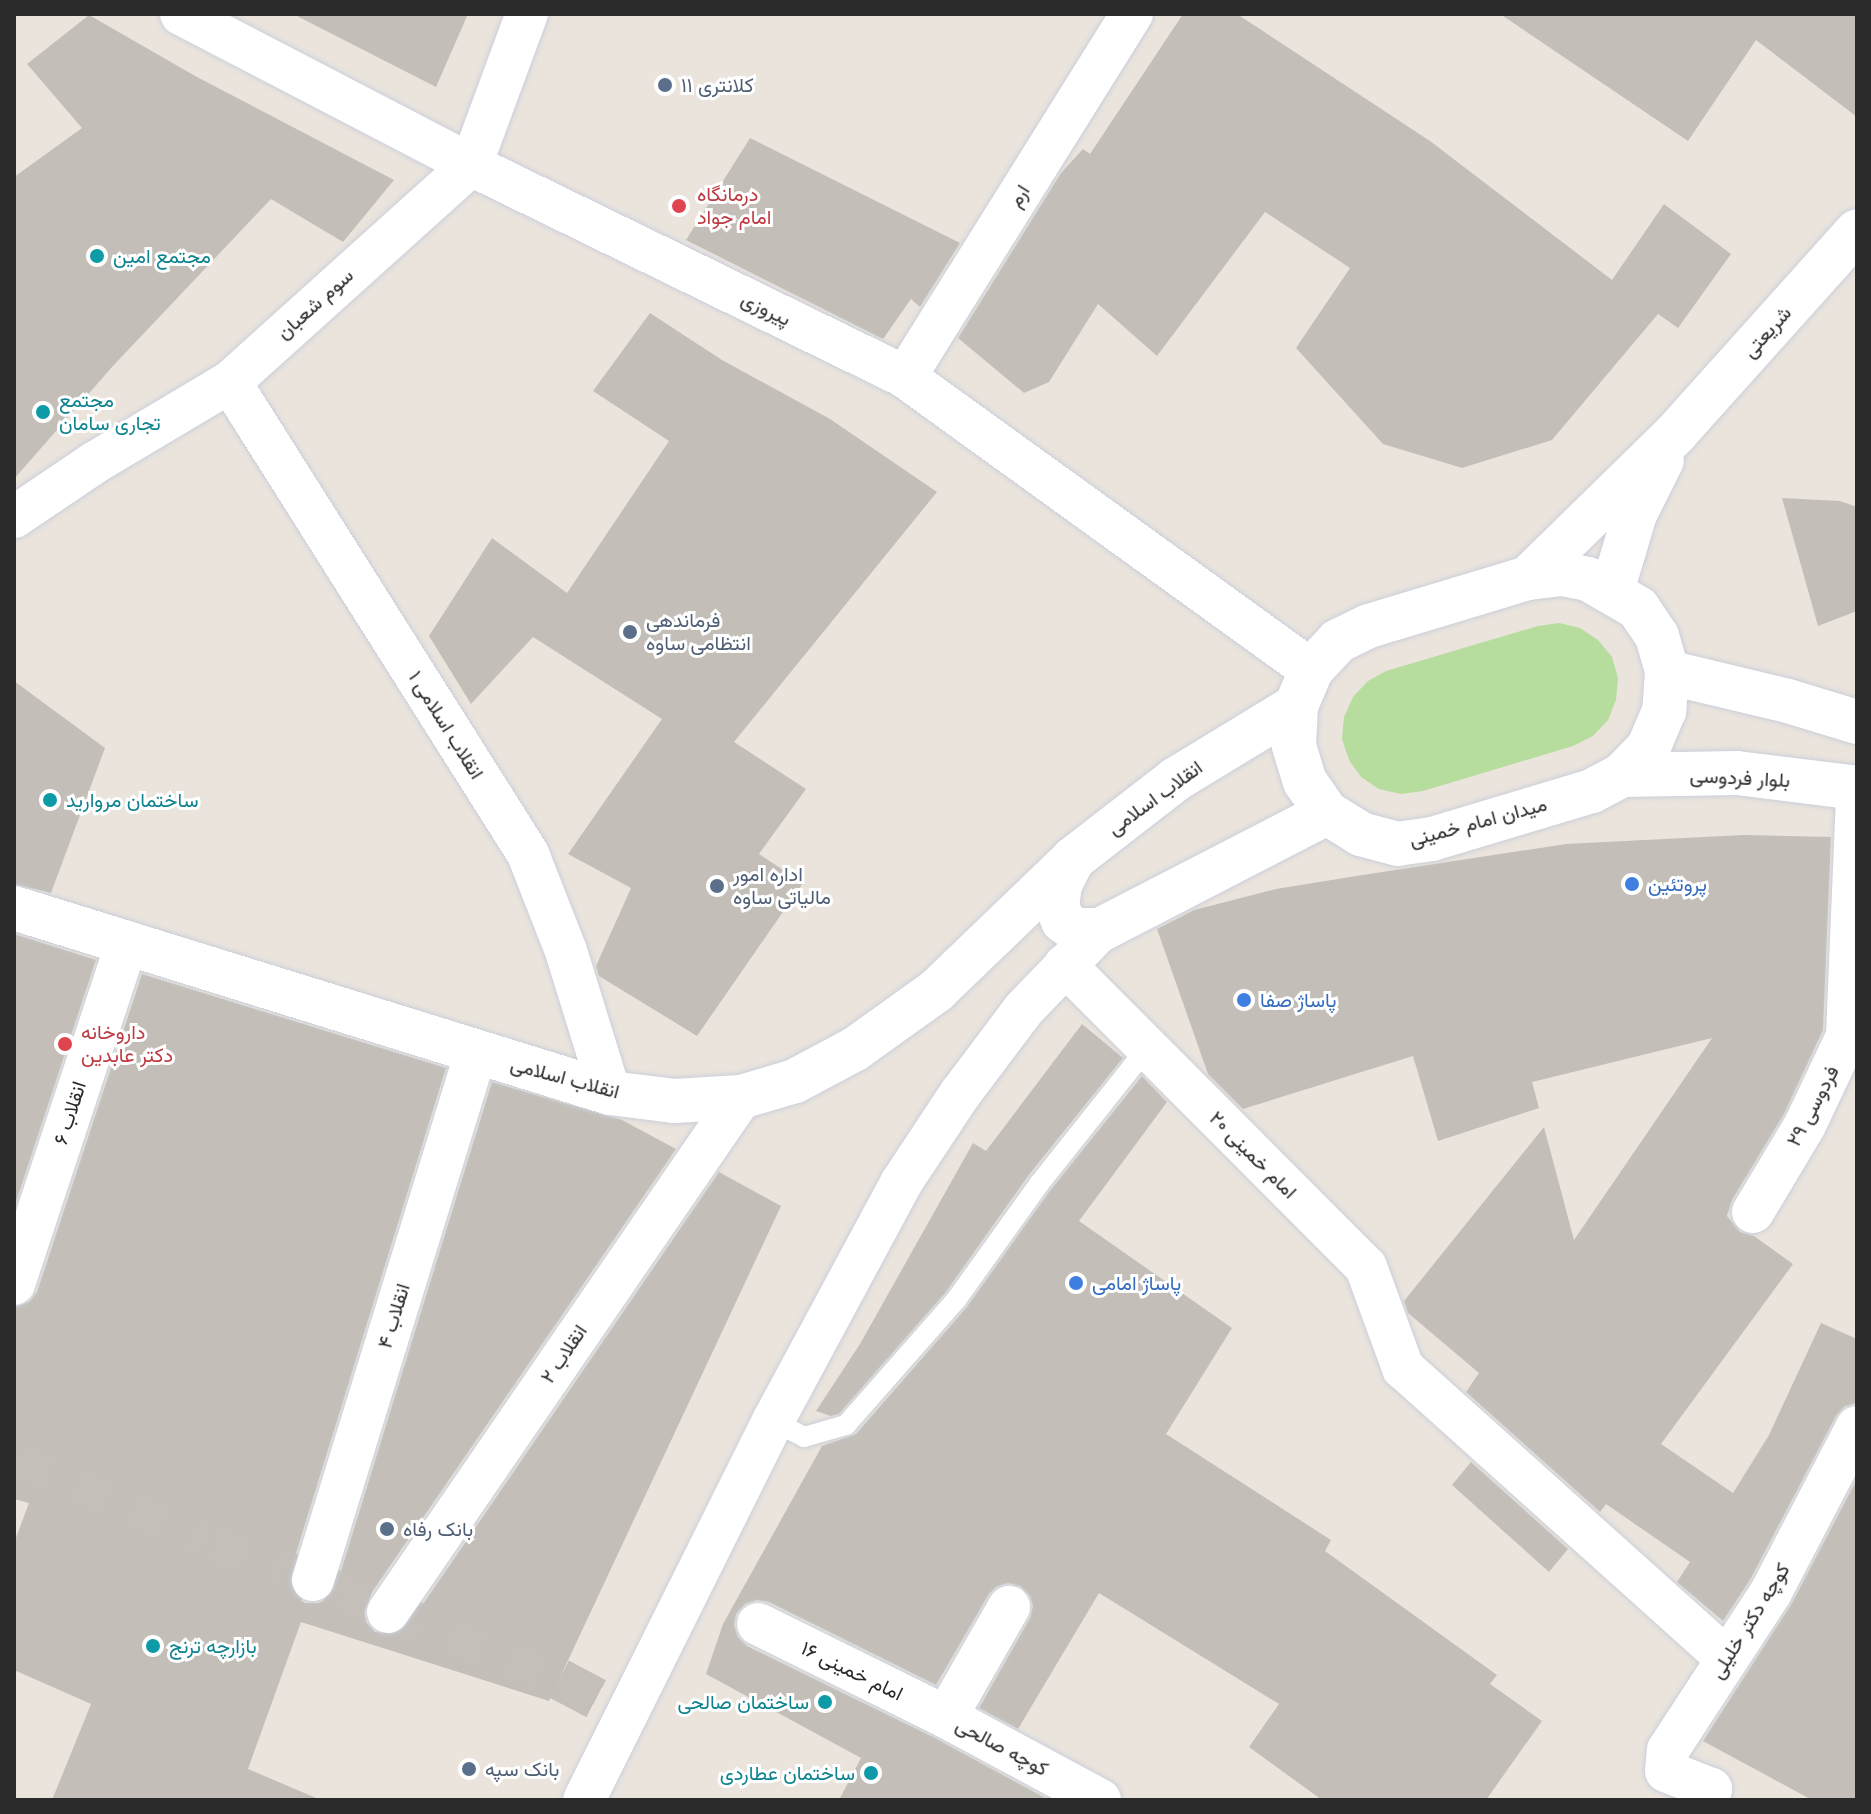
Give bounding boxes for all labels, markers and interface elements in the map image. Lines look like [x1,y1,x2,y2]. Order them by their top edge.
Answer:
place label: کلانتری ۱۱ [681,73,754,97]
marker: کلانتری ۱۱ [656,76,674,94]
street label: ارم [1003,180,1035,212]
place label: درمانگاه امام جواد [697,182,771,229]
marker: درمانگاه امام جواد [668,195,690,217]
place label: مجتمع امین [113,244,211,268]
marker: مجتمع امین [88,247,106,265]
street label: سوم شعبان [272,263,358,345]
street label: پیروزی [737,287,795,331]
street label: شریعتی [1738,301,1796,363]
place label: مجتمع تجاری سامان [59,388,161,435]
marker: مجتمع تجاری سامان [34,403,52,421]
place label: فرماندهی انتظامی ساوه [646,608,751,655]
marker: فرماندهی انتظامی ساوه [621,623,639,641]
street label: انقلاب اسلامی ۱ [403,667,489,783]
street label: انقلاب اسلامی [1103,755,1207,841]
street label: بلوار فردوسی [1689,763,1791,793]
place label: ساختمان مروارید [66,788,198,812]
marker: ساختمان مروارید [41,791,59,809]
street label: میدان امام خمینی [1406,792,1550,852]
place label: اداره امور مالیاتی ساوه [733,862,831,909]
place label: پروتئین [1648,872,1707,896]
marker: پروتئین [1623,875,1641,893]
marker: اداره امور مالیاتی ساوه [708,877,726,895]
place label: پاساژ صفا [1260,988,1337,1012]
marker: پاساژ صفا [1235,991,1253,1009]
place label: داروخانه دکتر عابدین [81,1020,173,1067]
marker: داروخانه دکتر عابدین [56,1035,74,1053]
street label: انقلاب اسلامی [508,1052,622,1104]
street label: فردوسی ۲۹ [1782,1062,1844,1150]
street label: انقلاب ۶ [49,1078,91,1148]
street label: امام خمینی ۲۰ [1204,1106,1302,1204]
place label: پاساژ امامی [1092,1271,1181,1295]
marker: پاساژ امامی [1067,1274,1085,1292]
street label: انقلاب ۴ [373,1281,415,1351]
street label: انقلاب ۲ [536,1320,592,1388]
place label: بانک رفاه [403,1517,473,1541]
marker: بانک رفاه [378,1520,396,1538]
street label: کوچه دکتر خلیلی [1705,1559,1795,1683]
place label: بازارچه ترنج [169,1634,257,1658]
street label: امام خمینی ۱۶ [797,1636,907,1706]
marker: بازارچه ترنج [144,1637,162,1655]
place label: ساختمان صالحی [678,1690,809,1714]
marker: ساختمان صالحی [816,1693,834,1711]
street label: کوچه صالحی [952,1713,1052,1781]
place label: بانک سپه [485,1757,559,1781]
marker: بانک سپه [460,1760,478,1778]
place label: ساختمان عطاردی [720,1761,855,1785]
marker: ساختمان عطاردی [862,1764,880,1782]

